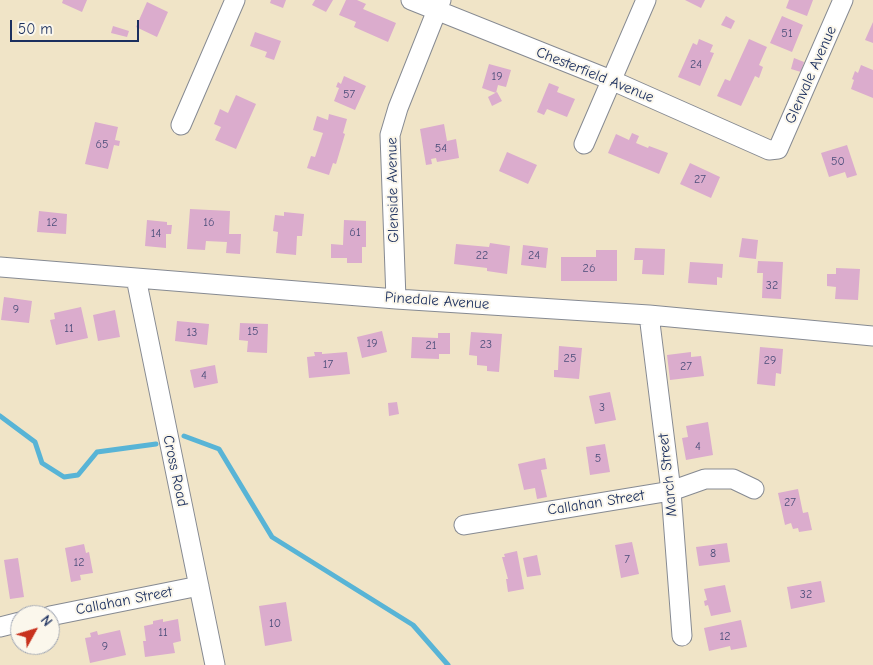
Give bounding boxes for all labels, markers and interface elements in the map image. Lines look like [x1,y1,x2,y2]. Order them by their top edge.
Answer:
scale bar [12,10,141,42]
text: 50 m [18,20,53,38]
street label: Glenvale Avenue [781,23,841,127]
house number: 51 [781,27,793,41]
street label: Chesterfield Avenue [534,43,656,107]
house number: 24 [690,58,702,72]
house number: 19 [491,70,503,84]
house number: 57 [343,88,355,102]
street label: Glenside Avenue [383,137,403,243]
house number: 65 [95,138,109,152]
house number: 54 [435,142,447,156]
house number: 50 [831,155,845,169]
house number: 27 [694,173,706,187]
house number: 12 [46,216,58,230]
house number: 16 [203,216,215,230]
house number: 61 [349,226,361,240]
house number: 14 [151,227,161,241]
house number: 22 [476,249,488,263]
house number: 24 [528,249,540,263]
house number: 26 [583,262,595,276]
house number: 32 [766,279,778,293]
street label: Pinedale Avenue [384,288,490,314]
house number: 9 [13,303,19,317]
house number: 11 [64,322,74,336]
house number: 15 [247,325,259,339]
house number: 13 [187,326,197,340]
house number: 19 [366,337,378,351]
house number: 23 [480,338,492,352]
house number: 21 [425,339,437,353]
house number: 25 [564,352,576,366]
house number: 29 [764,354,776,368]
house number: 17 [323,358,333,372]
house number: 27 [680,360,692,374]
house number: 4 [201,369,207,383]
house number: 3 [599,401,605,415]
street label: March Street [655,432,681,518]
street label: Cross Road [159,434,191,508]
house number: 4 [695,440,701,454]
house number: 5 [595,452,601,466]
street label: Callahan Street [546,486,646,520]
house number: 27 [784,496,796,510]
house number: 8 [710,547,716,561]
house number: 7 [624,553,630,567]
house number: 12 [73,556,85,570]
street label: Callahan Street [74,583,174,619]
house number: 32 [800,588,812,602]
north arrow [10,605,60,655]
text: N [37,612,56,630]
house number: 10 [269,617,281,631]
house number: 11 [158,626,168,640]
house number: 12 [719,630,731,644]
house number: 9 [102,640,108,654]

